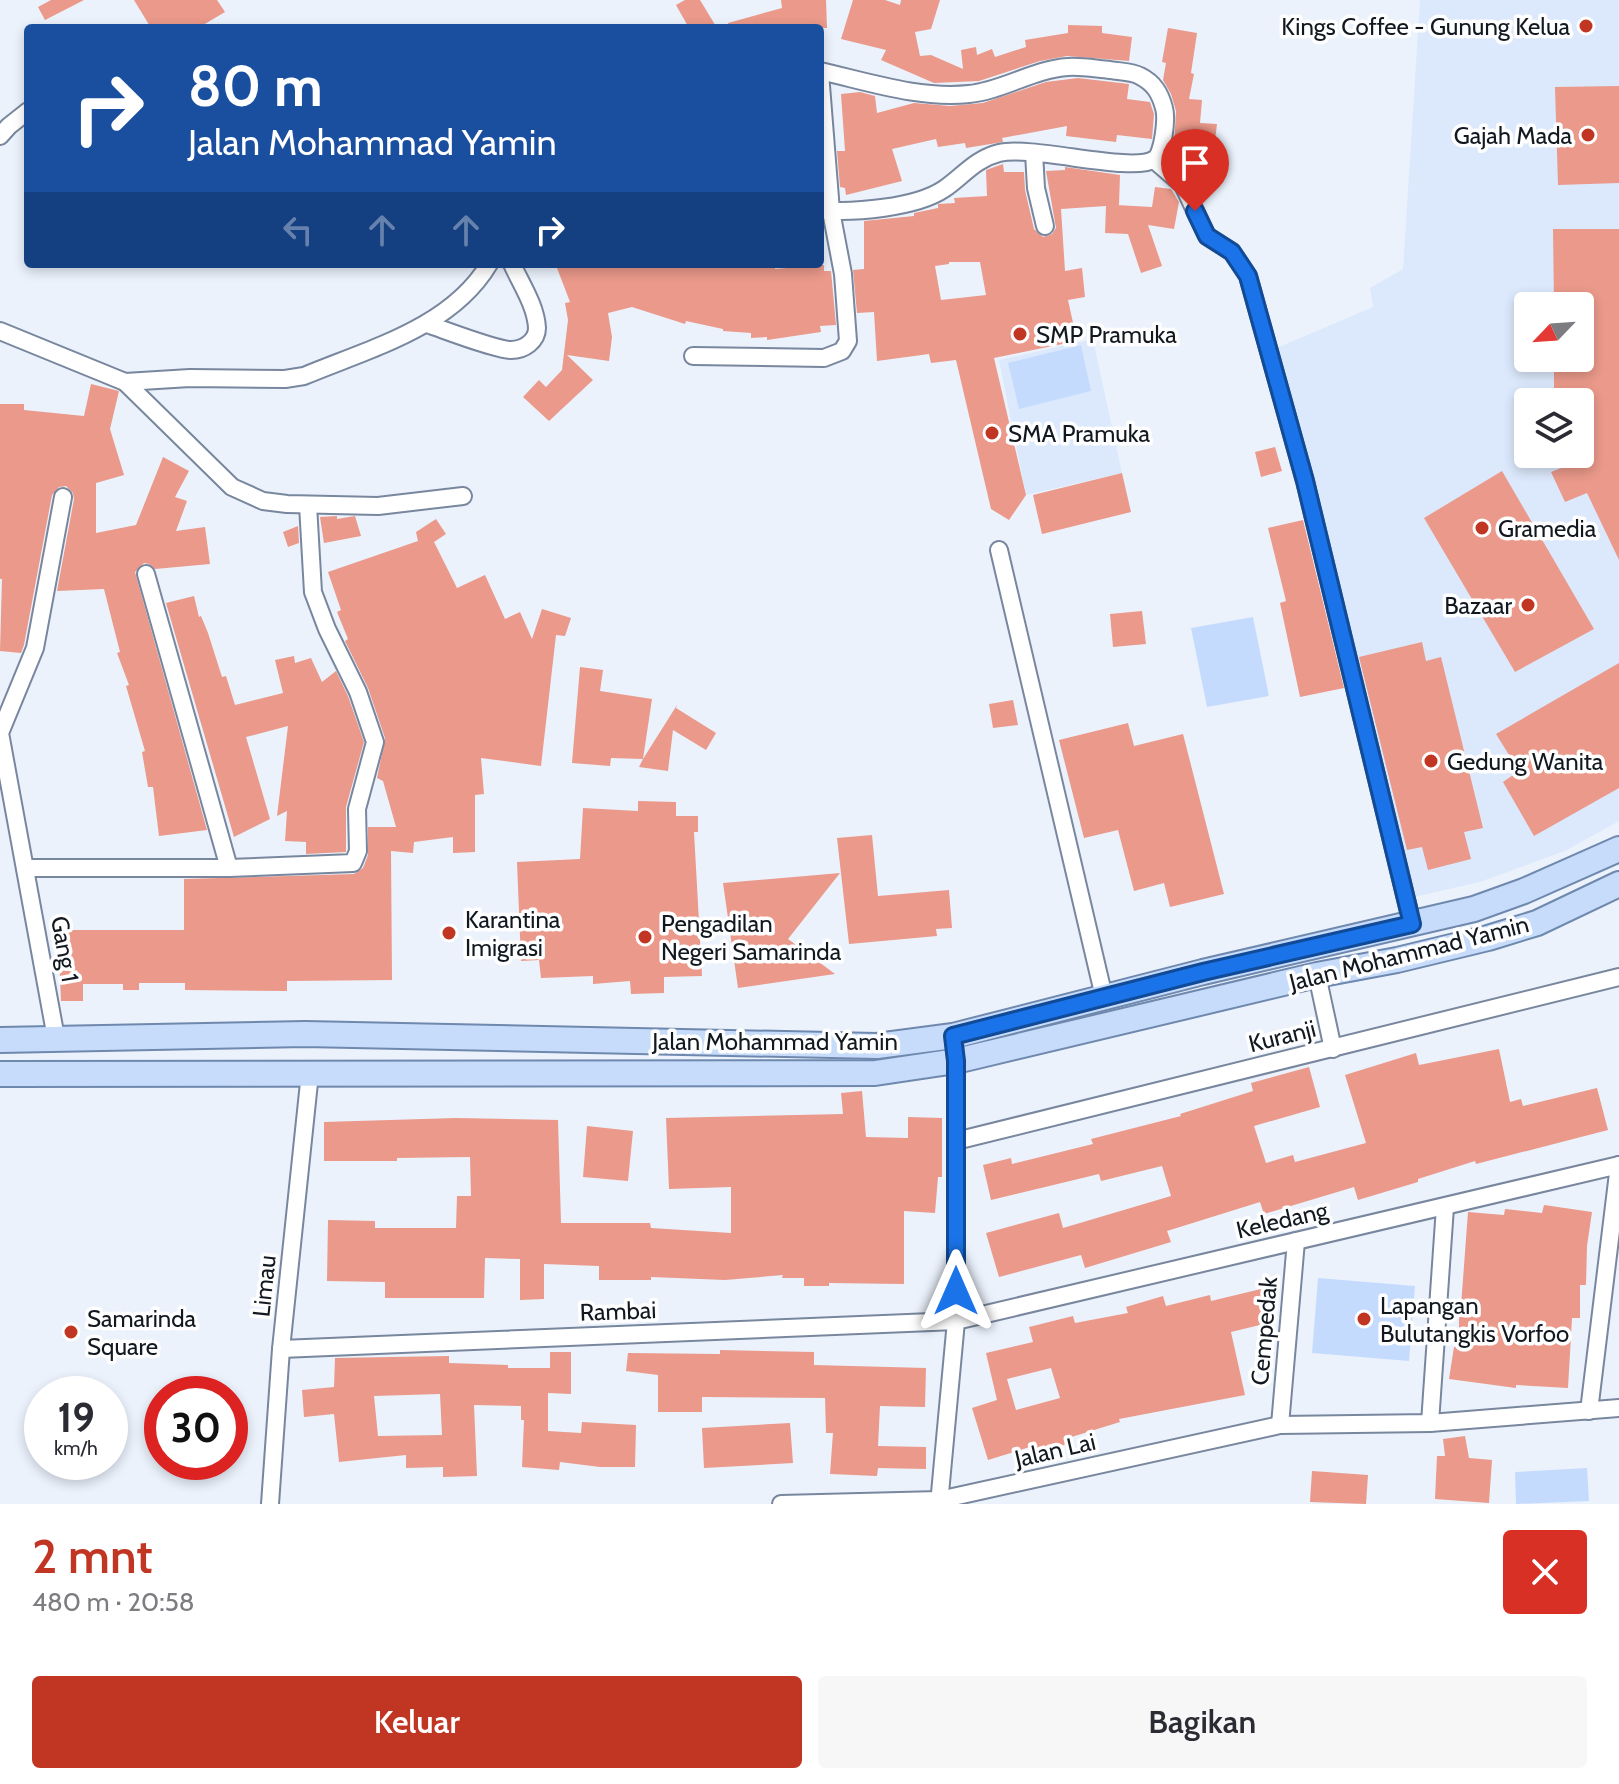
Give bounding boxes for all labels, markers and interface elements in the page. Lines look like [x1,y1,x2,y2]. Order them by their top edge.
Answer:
place label: Kings Coffee - Gunung Kelua [1281,12,1570,41]
marker: Kings Coffee - Gunung Kelua [1577,17,1595,35]
text: 80 m [188,52,323,120]
icon: right [56,56,160,160]
text: Jalan Mohammad Yamin [188,120,557,164]
place label: Gajah Mada [1454,121,1572,150]
marker: Gajah Mada [1579,126,1597,144]
pin [1161,129,1229,211]
icon: arrive [1173,141,1217,185]
icon: left [276,208,320,252]
icon: ahead [360,208,404,252]
icon: ahead [444,208,488,252]
icon: right [528,208,572,252]
north arrow [1514,292,1594,372]
map controls [1514,292,1594,468]
place label: SMP Pramuka [1036,320,1177,349]
marker: SMP Pramuka [1011,325,1029,343]
button: layers [1514,388,1594,468]
place label: SMA Pramuka [1008,419,1150,448]
marker: SMA Pramuka [983,424,1001,442]
place label: Gramedia [1498,514,1597,543]
marker: Gramedia [1473,519,1491,537]
place label: Bazaar [1444,591,1512,620]
marker: Bazaar [1519,596,1537,614]
place label: Gedung Wanita [1447,747,1604,776]
marker: Gedung Wanita [1422,752,1440,770]
place label: Karantina Imigrasi [465,905,561,962]
place label: Pengadilan Negeri Samarinda [661,909,842,966]
street label: Jalan Mohammad Yamin [1285,909,1532,997]
street label: Gang 1 [45,914,85,984]
marker: Karantina Imigrasi [440,924,458,942]
marker: Pengadilan Negeri Samarinda [636,928,654,946]
street label: Kuranji [1245,1014,1319,1058]
street label: Jalan Mohammad Yamin [651,1027,898,1056]
street label: Keledang [1233,1195,1332,1245]
position arrow [914,1249,998,1333]
street label: Limau [246,1254,282,1318]
street label: Cempedak [1245,1275,1283,1387]
place label: Lapangan Bulutangkis Vorfoo [1380,1291,1569,1348]
street label: Rambai [579,1295,657,1327]
place label: Samarinda Square [87,1304,197,1361]
marker: Lapangan Bulutangkis Vorfoo [1355,1310,1373,1328]
marker: Samarinda Square [62,1323,80,1341]
speed limit sign: 30 [144,1376,248,1480]
text: 19 [57,1393,95,1442]
street label: Jalan Lai [1011,1427,1098,1474]
text: km/h [54,1436,98,1460]
text: 2 mnt [32,1527,153,1585]
button: close [1503,1530,1587,1614]
text: 480 m · 20:58 [32,1586,194,1618]
button: Keluar [32,1676,802,1768]
button: Bagikan [818,1676,1587,1768]

